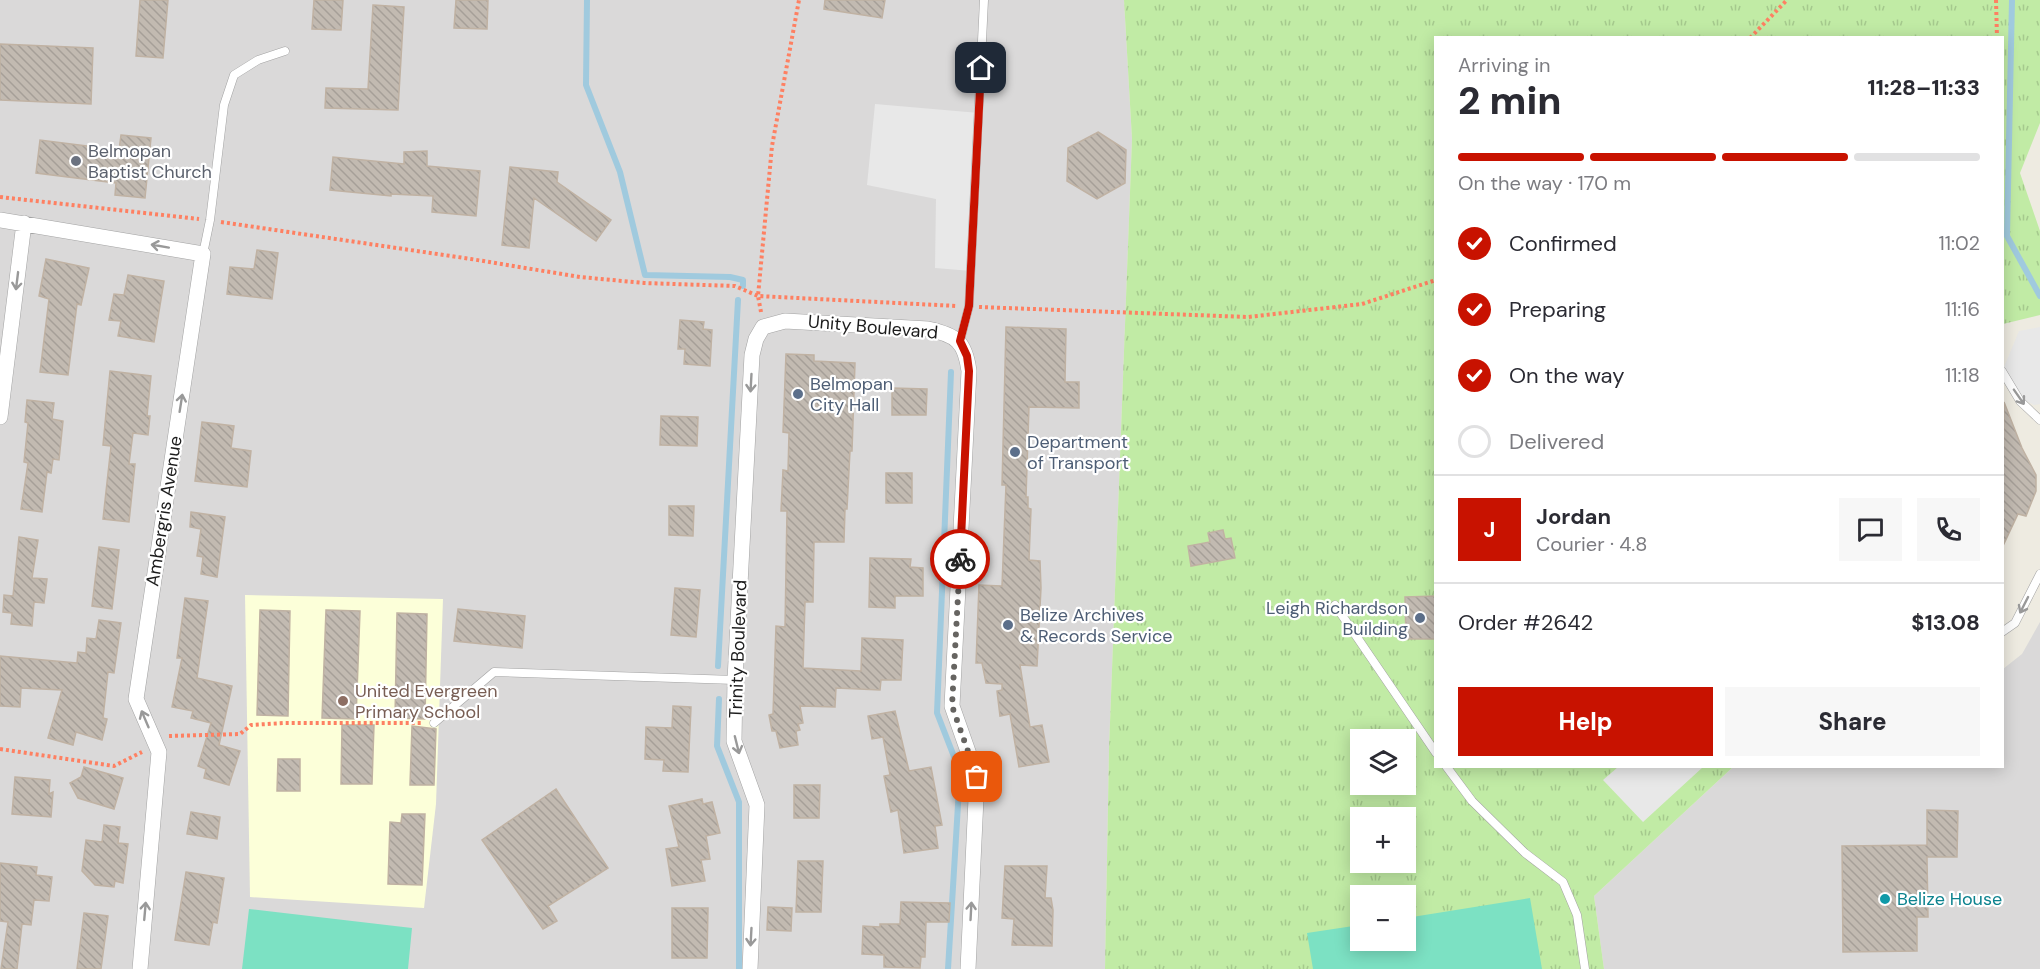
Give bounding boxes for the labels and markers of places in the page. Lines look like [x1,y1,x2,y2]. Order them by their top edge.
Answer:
pin [955,42,1006,93]
place label: Belmopan Baptist Church [88,139,212,184]
marker: Belmopan Baptist Church [69,154,83,168]
place label: Belmopan City Hall [810,372,893,417]
marker: Belmopan City Hall [791,387,805,401]
place label: Department of Transport [1027,430,1129,475]
marker: Department of Transport [1008,445,1022,459]
place label: Leigh Richardson Building [1266,596,1408,641]
place label: Belize Archives & Records Service [1020,603,1172,648]
marker: Leigh Richardson Building [1413,611,1427,625]
marker: Belize Archives & Records Service [1001,618,1015,632]
place label: United Evergreen Primary School [355,679,498,724]
marker: United Evergreen Primary School [336,694,350,708]
pin [951,751,1002,802]
place label: Belize House [1897,887,2002,911]
marker: Belize House [1878,892,1892,906]

